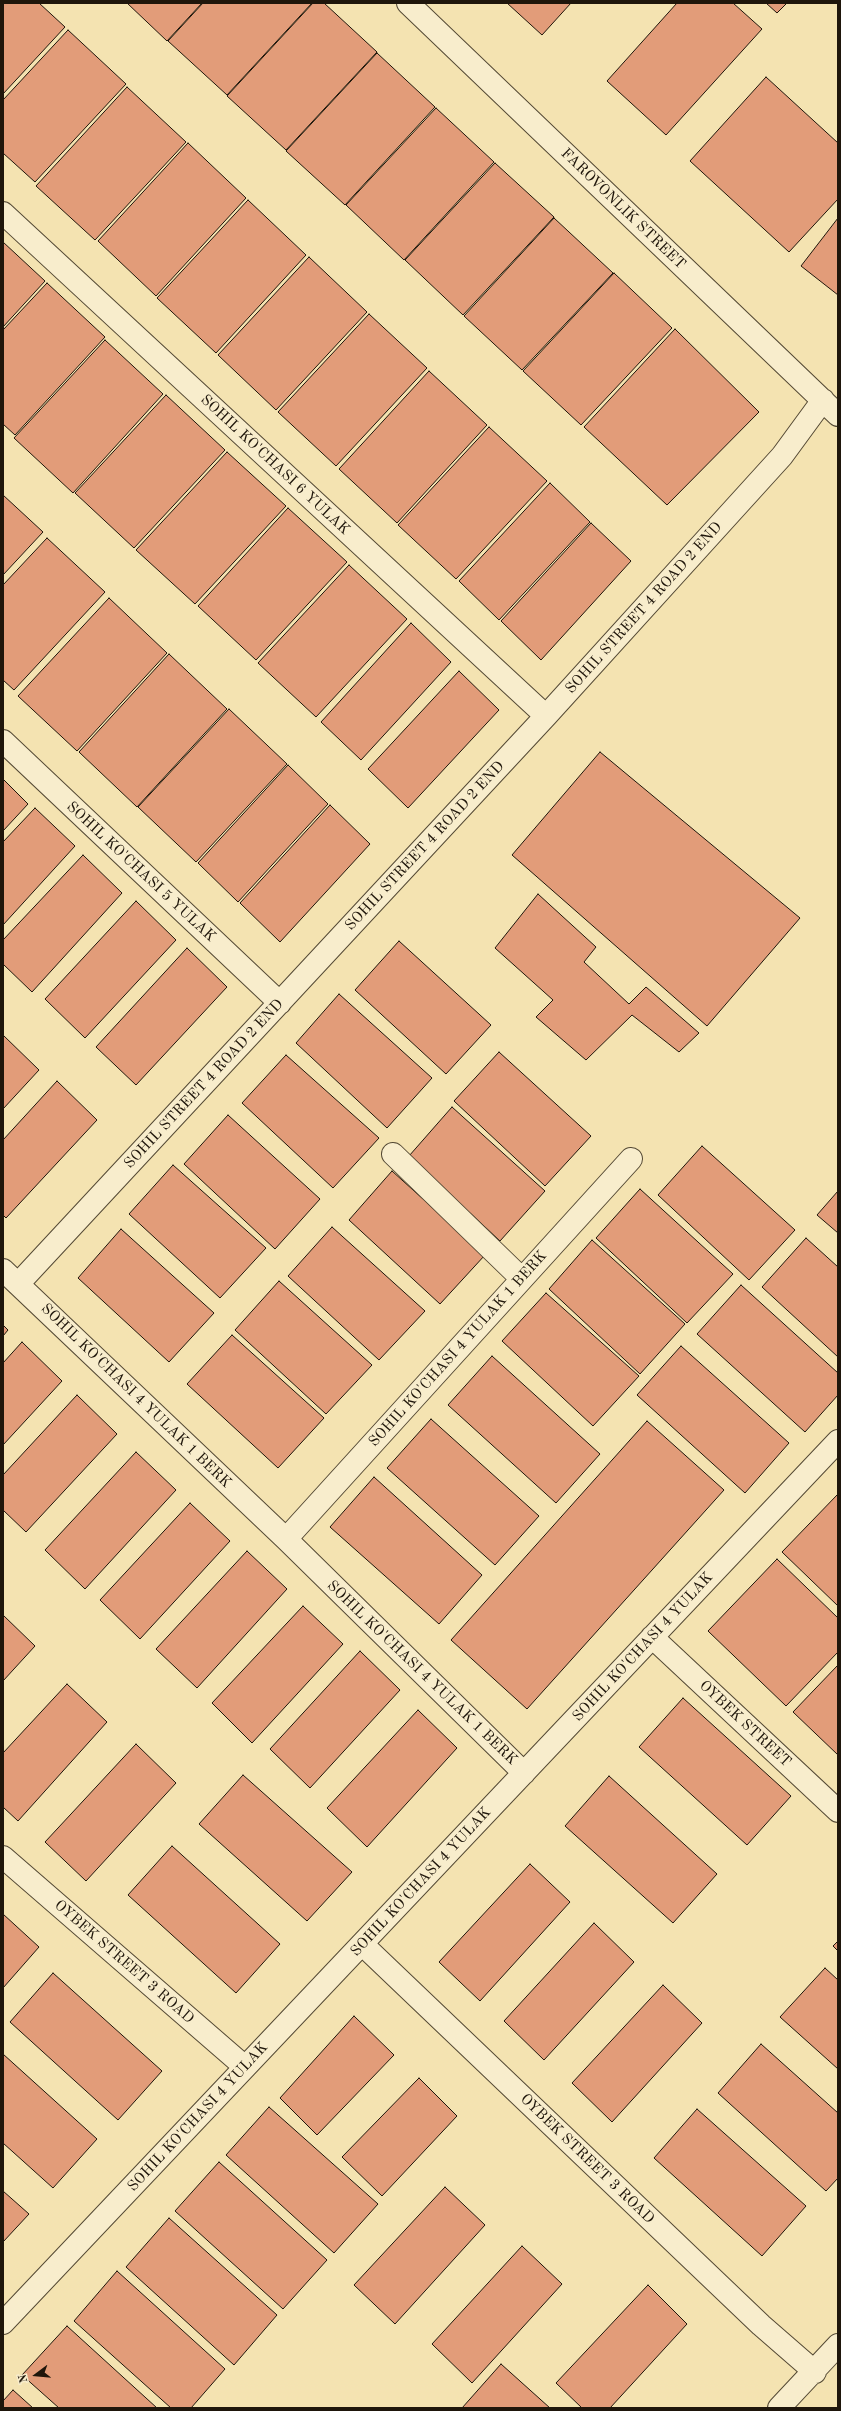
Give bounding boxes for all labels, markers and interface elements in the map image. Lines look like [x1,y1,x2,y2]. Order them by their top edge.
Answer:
street label: FAROVONLIK STREET [557,145,689,273]
street label: SOHIL KO'CHASI 6 YULAK [197,391,353,539]
street label: SOHIL STREET 4 ROAD 2 END [562,518,726,698]
street label: SOHIL STREET 4 ROAD 2 END [342,757,508,935]
street label: SOHIL KO'CHASI 5 YULAK [63,798,219,946]
street label: SOHIL STREET 4 ROAD 2 END [121,995,287,1173]
street label: SOHIL KO'CHASI 4 YULAK 1 BERK [365,1247,551,1451]
street label: SOHIL KO'CHASI 4 YULAK 1 BERK [37,1300,235,1492]
street label: SOHIL KO'CHASI 4 YULAK [569,1569,717,1725]
street label: SOHIL KO'CHASI 4 YULAK 1 BERK [323,1577,521,1769]
street label: OYBEK STREET [695,1677,795,1771]
street label: SOHIL KO'CHASI 4 YULAK [347,1804,495,1960]
street label: OYBEK STREET 3 ROAD [50,1896,198,2028]
street label: SOHIL KO'CHASI 4 YULAK [124,2039,272,2195]
street label: OYBEK STREET 3 ROAD [516,2090,658,2228]
north arrow [16,2355,56,2395]
text: N [18,2373,30,2384]

